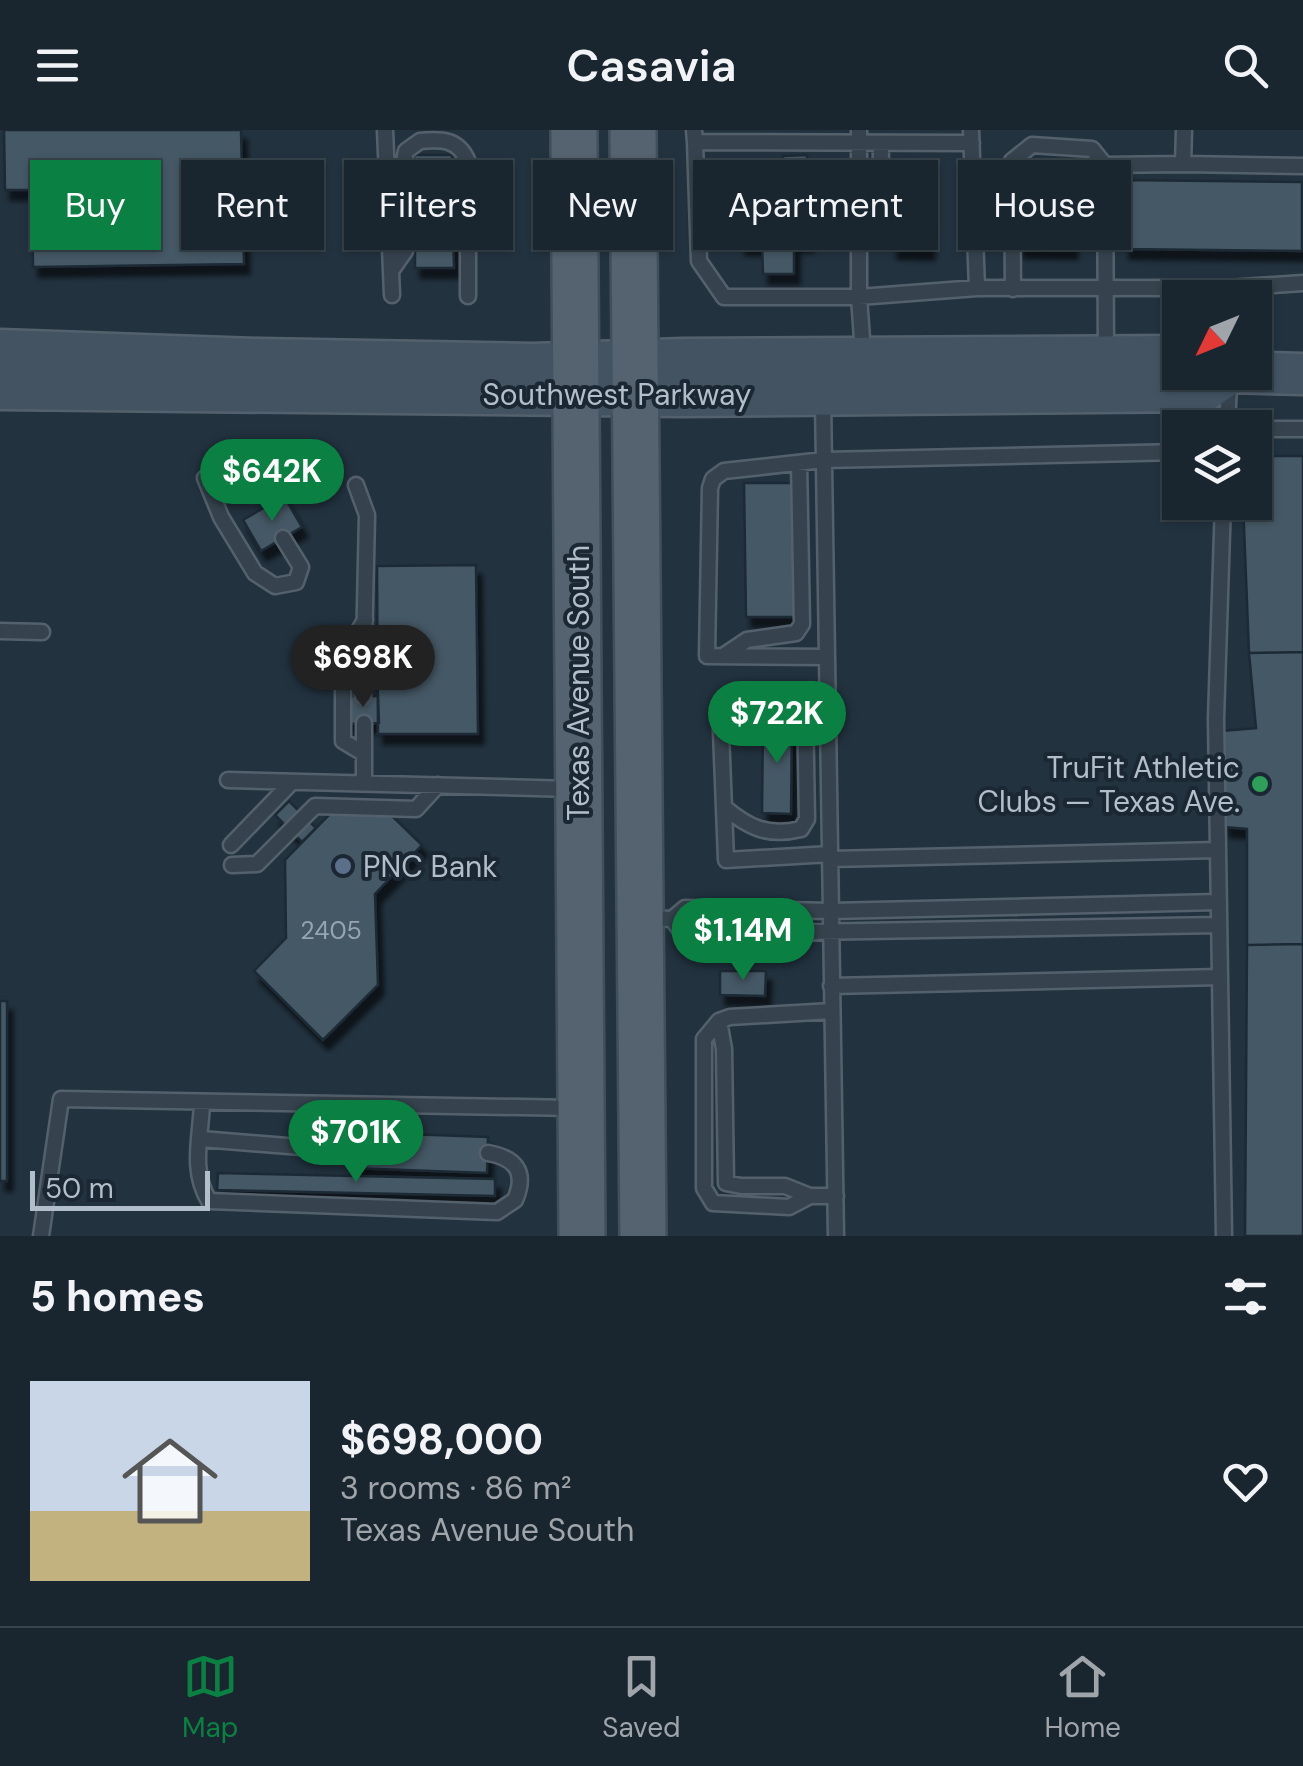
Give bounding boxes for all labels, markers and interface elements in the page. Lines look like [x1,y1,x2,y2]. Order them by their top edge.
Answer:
text: Casavia [566,36,737,95]
icon: menu [30,38,85,93]
icon: search [1218,38,1273,93]
chip: Buy [30,160,161,250]
chip: Rent [181,160,324,250]
chip: Filters [344,160,513,250]
chip: New [533,160,673,250]
chip: Apartment [693,160,938,250]
chip: House [958,160,1131,250]
north arrow [1162,280,1272,390]
map controls [1162,280,1272,520]
street label: Southwest Parkway [482,375,752,414]
button: layers [1162,410,1272,520]
pin: $642K [202,439,342,524]
text: $642K [222,450,322,492]
street label: Texas Avenue South [559,545,598,821]
pin: $698K [293,625,433,710]
text: $698K [313,636,413,678]
pin: $722K [707,681,847,766]
text: $722K [730,692,824,734]
place label: TruFit Athletic Clubs — Texas Ave. [978,748,1240,821]
marker: TruFit Athletic Clubs — Texas Ave. [1249,773,1271,795]
place label: PNC Bank [363,847,497,886]
marker: PNC Bank [332,855,354,877]
pin: $1.14M [662,898,824,983]
text: $1.14M [694,909,792,951]
house number: 2405 [300,914,362,947]
pin: $701K [286,1100,426,1185]
text: $701K [310,1111,402,1153]
scale bar [30,1166,210,1210]
text: 50 m [45,1170,114,1207]
text: 5 homes [30,1269,205,1324]
icon: filters [1218,1269,1273,1324]
text: $698,000 [340,1412,543,1467]
icon: home [110,1421,230,1541]
icon: heart [1218,1454,1273,1509]
text: 3 rooms · 86 m² [340,1467,572,1509]
text: Texas Avenue South [340,1509,634,1551]
tab: Map [182,1649,238,1746]
tab: Saved [602,1649,681,1746]
tab: Home [1045,1649,1121,1746]

